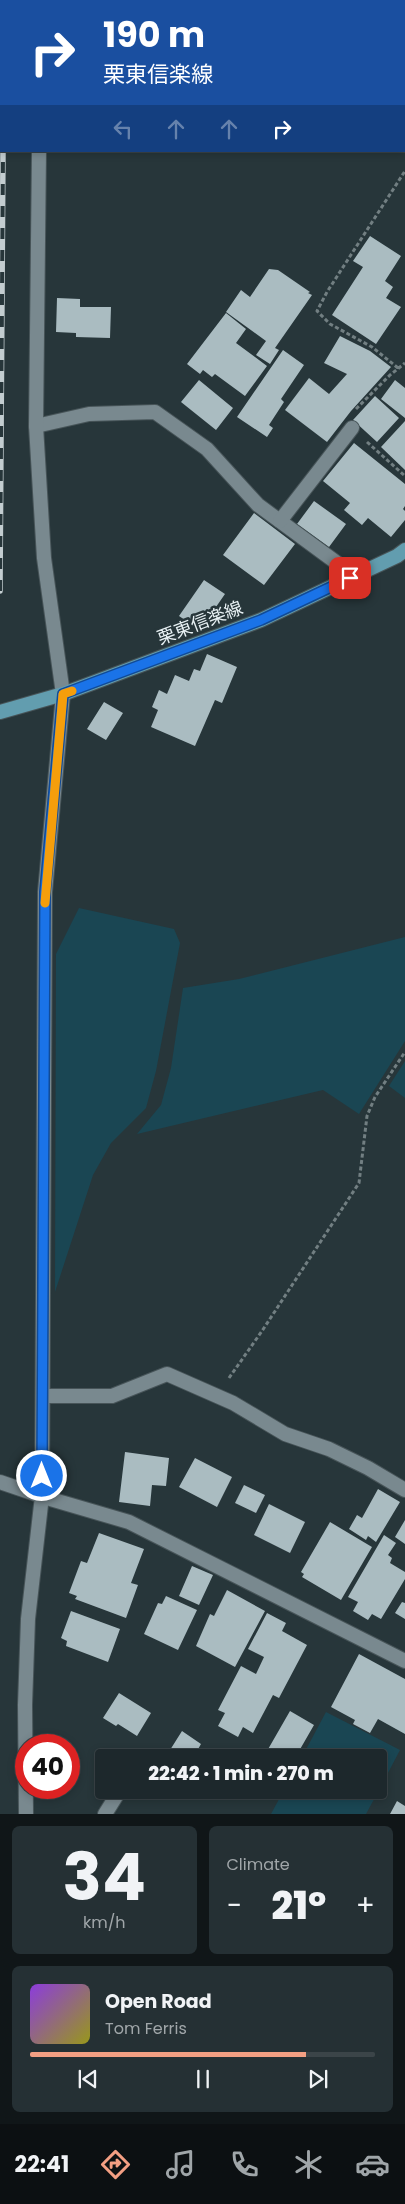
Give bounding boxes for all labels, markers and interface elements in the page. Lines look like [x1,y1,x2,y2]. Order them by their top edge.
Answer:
text: 190 m [103,10,205,59]
icon: right [20,20,85,85]
text: 栗東信楽線 [103,59,213,90]
icon: left [109,115,137,143]
icon: ahead [162,115,190,143]
icon: ahead [215,115,243,143]
icon: right [268,115,296,143]
pin [329,557,371,599]
icon: arrive [336,564,364,592]
street label: 栗東信楽線 [153,595,246,650]
position arrow [15,1449,67,1501]
speed limit sign: 40 [15,1734,80,1799]
text: 22:42 · 1 min · 270 m [148,1760,334,1787]
text: 34 [63,1832,146,1923]
text: Climate [227,1853,290,1876]
text: 21° [272,1879,326,1932]
text: − [227,1886,242,1925]
text: + [356,1886,375,1925]
text: km/h [83,1911,126,1934]
text: Open Road [105,1988,212,2015]
text: Tom Ferris [105,2017,187,2040]
icon: previous [74,2065,102,2093]
icon: pause [189,2065,217,2093]
icon: next [304,2065,332,2093]
icon: directions [98,2147,133,2182]
icon: music [163,2147,198,2182]
icon: phone [227,2147,262,2182]
icon: climate [291,2147,326,2182]
icon: car [355,2147,390,2182]
text: 22:41 [15,2149,69,2180]

